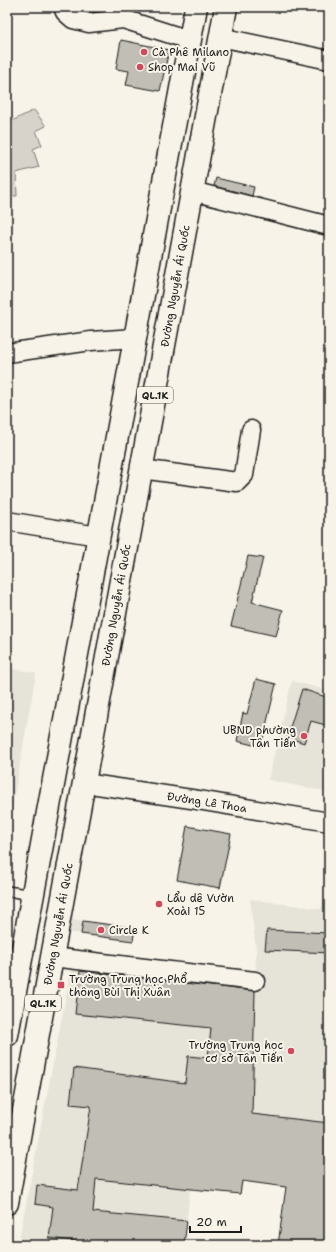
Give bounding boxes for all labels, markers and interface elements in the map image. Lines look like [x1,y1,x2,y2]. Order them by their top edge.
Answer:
place label: Cà Phê Milano [152,45,229,60]
marker: Cà Phê Milano [139,47,149,57]
place label: Shop Mai Vũ [148,60,215,75]
marker: Shop Mai Vũ [135,62,145,72]
street label: Đường Nguyễn Ái Quốc [156,223,194,348]
road number: QL.1K [137,387,173,403]
street label: Đường Nguyễn Ái Quốc [97,542,135,667]
place label: UBND phường Tân Tiến [223,723,296,751]
marker: UBND phường Tân Tiến [299,731,309,741]
street label: Đường Lê Thoa [166,789,248,816]
street label: Đường Nguyễn Ái Quốc [39,861,77,986]
place label: Lẩu dê Vườn Xoài 15 [167,891,234,919]
marker: Lẩu dê Vườn Xoài 15 [154,899,164,909]
place label: Circle K [109,923,149,938]
marker: Circle K [96,925,106,935]
place label: Trường Trung học Phổ thông Bùi Thị Xuân [69,972,187,1000]
marker: Trường Trung học Phổ thông Bùi Thị Xuân [56,980,66,990]
road number: QL.1K [25,995,61,1011]
place label: Trường Trung học cơ sở Tân Tiến [188,1038,283,1066]
marker: Trường Trung học cơ sở Tân Tiến [286,1046,296,1056]
scale bar [190,1208,241,1234]
text: 20 m [196,1214,227,1230]

